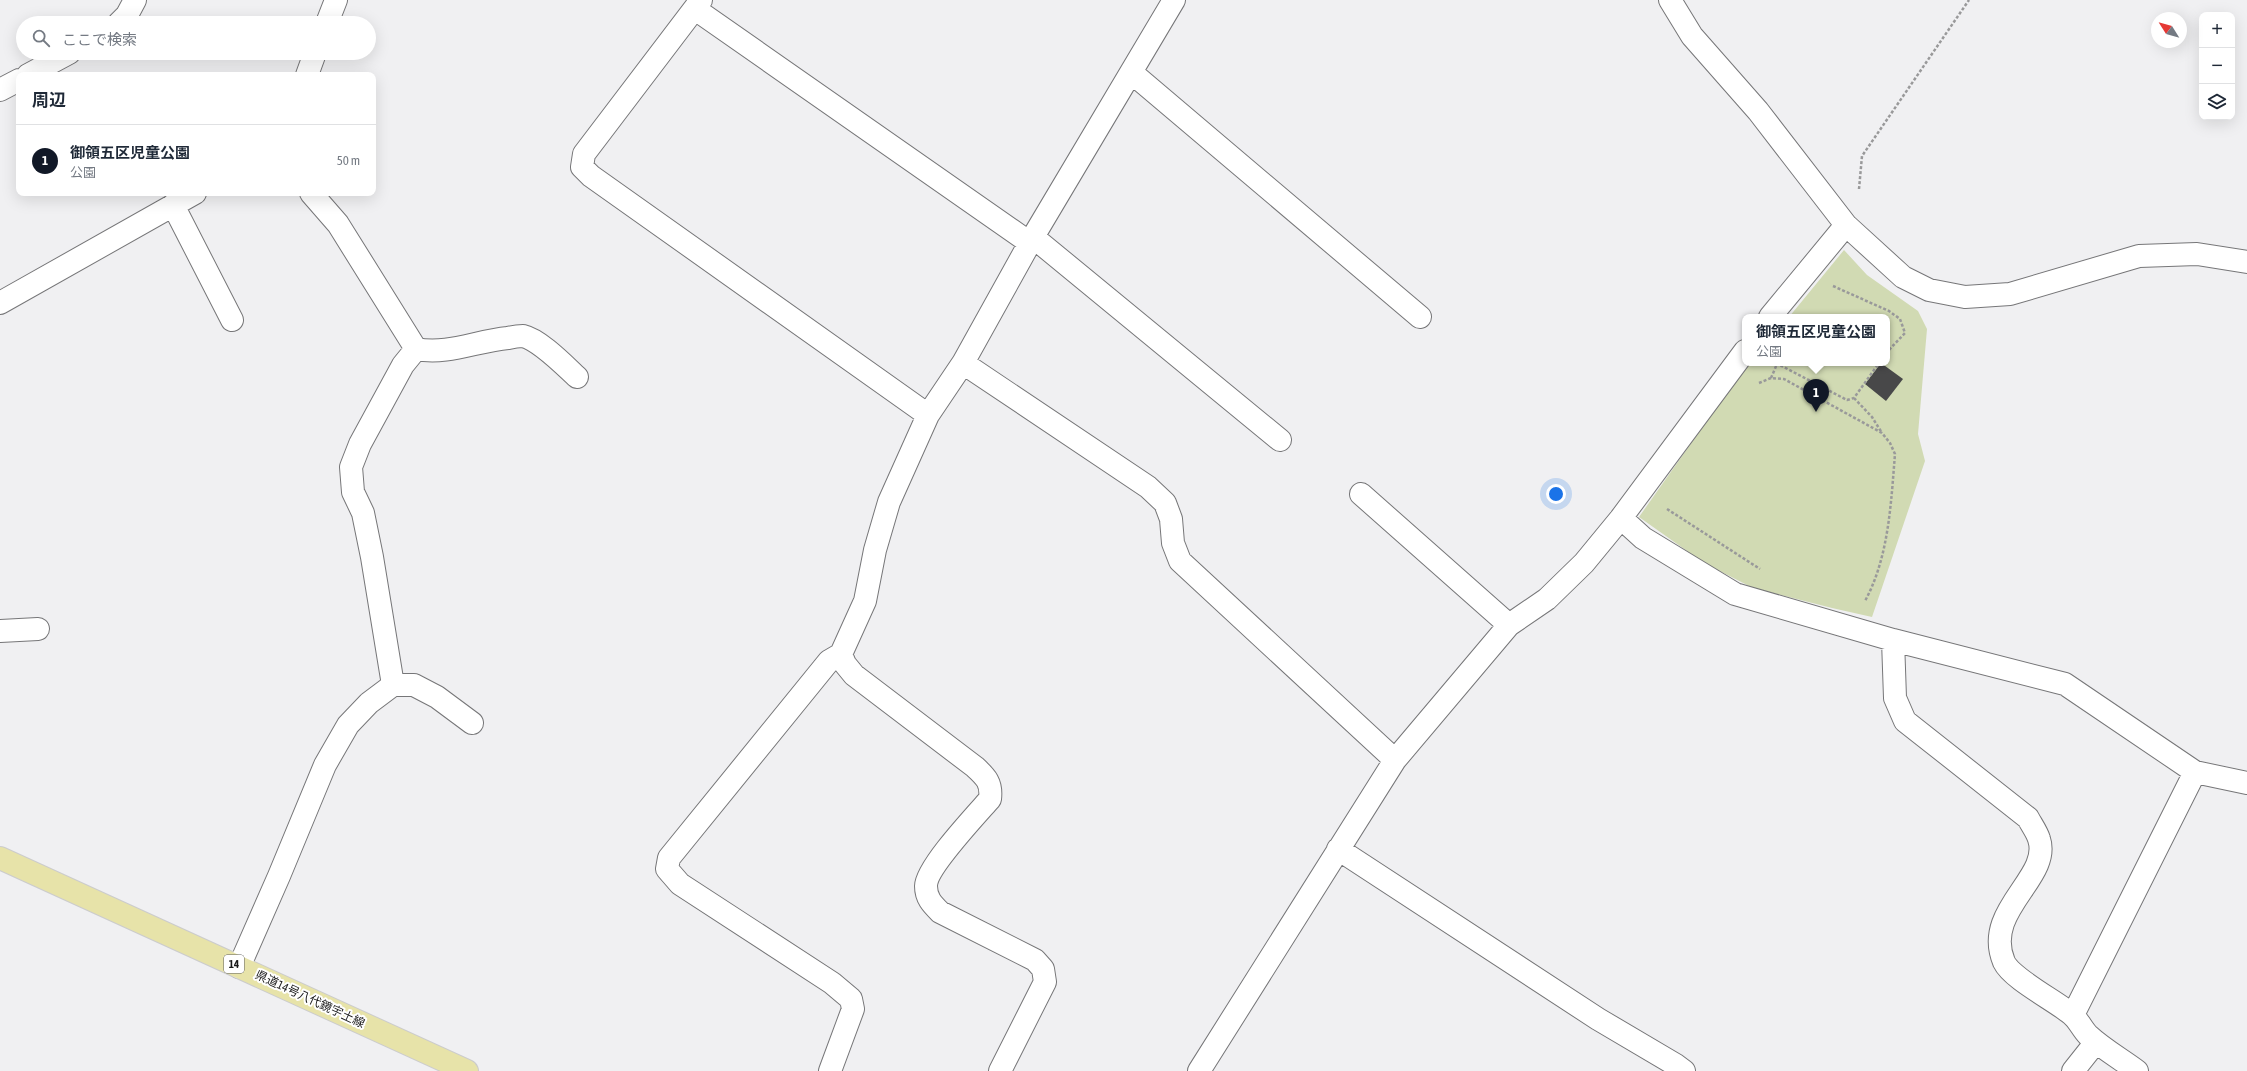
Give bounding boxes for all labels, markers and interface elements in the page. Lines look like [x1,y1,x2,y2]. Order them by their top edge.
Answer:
north arrow [2151,12,2187,48]
map controls [2199,12,2235,120]
button: + [2199,12,2235,48]
search box [16,16,376,60]
icon: search [30,27,52,49]
text: ここで検索 [62,31,137,48]
button: − [2199,48,2235,84]
button: layers [2199,84,2235,120]
text: 周辺 [32,90,66,110]
text: 御領五区児童公園 [70,144,190,161]
text: 1 [42,153,48,168]
text: 50 m [337,153,360,168]
text: 公園 [70,165,96,180]
popup [1742,314,1890,366]
text: 御領五区児童公園 [1756,323,1876,340]
text: 公園 [1756,344,1782,359]
pin: 1 [1803,379,1829,412]
your location [1546,484,1566,504]
road number: 14 [224,955,244,973]
street label: 県道14号八代鏡宇土線 [253,967,367,1031]

